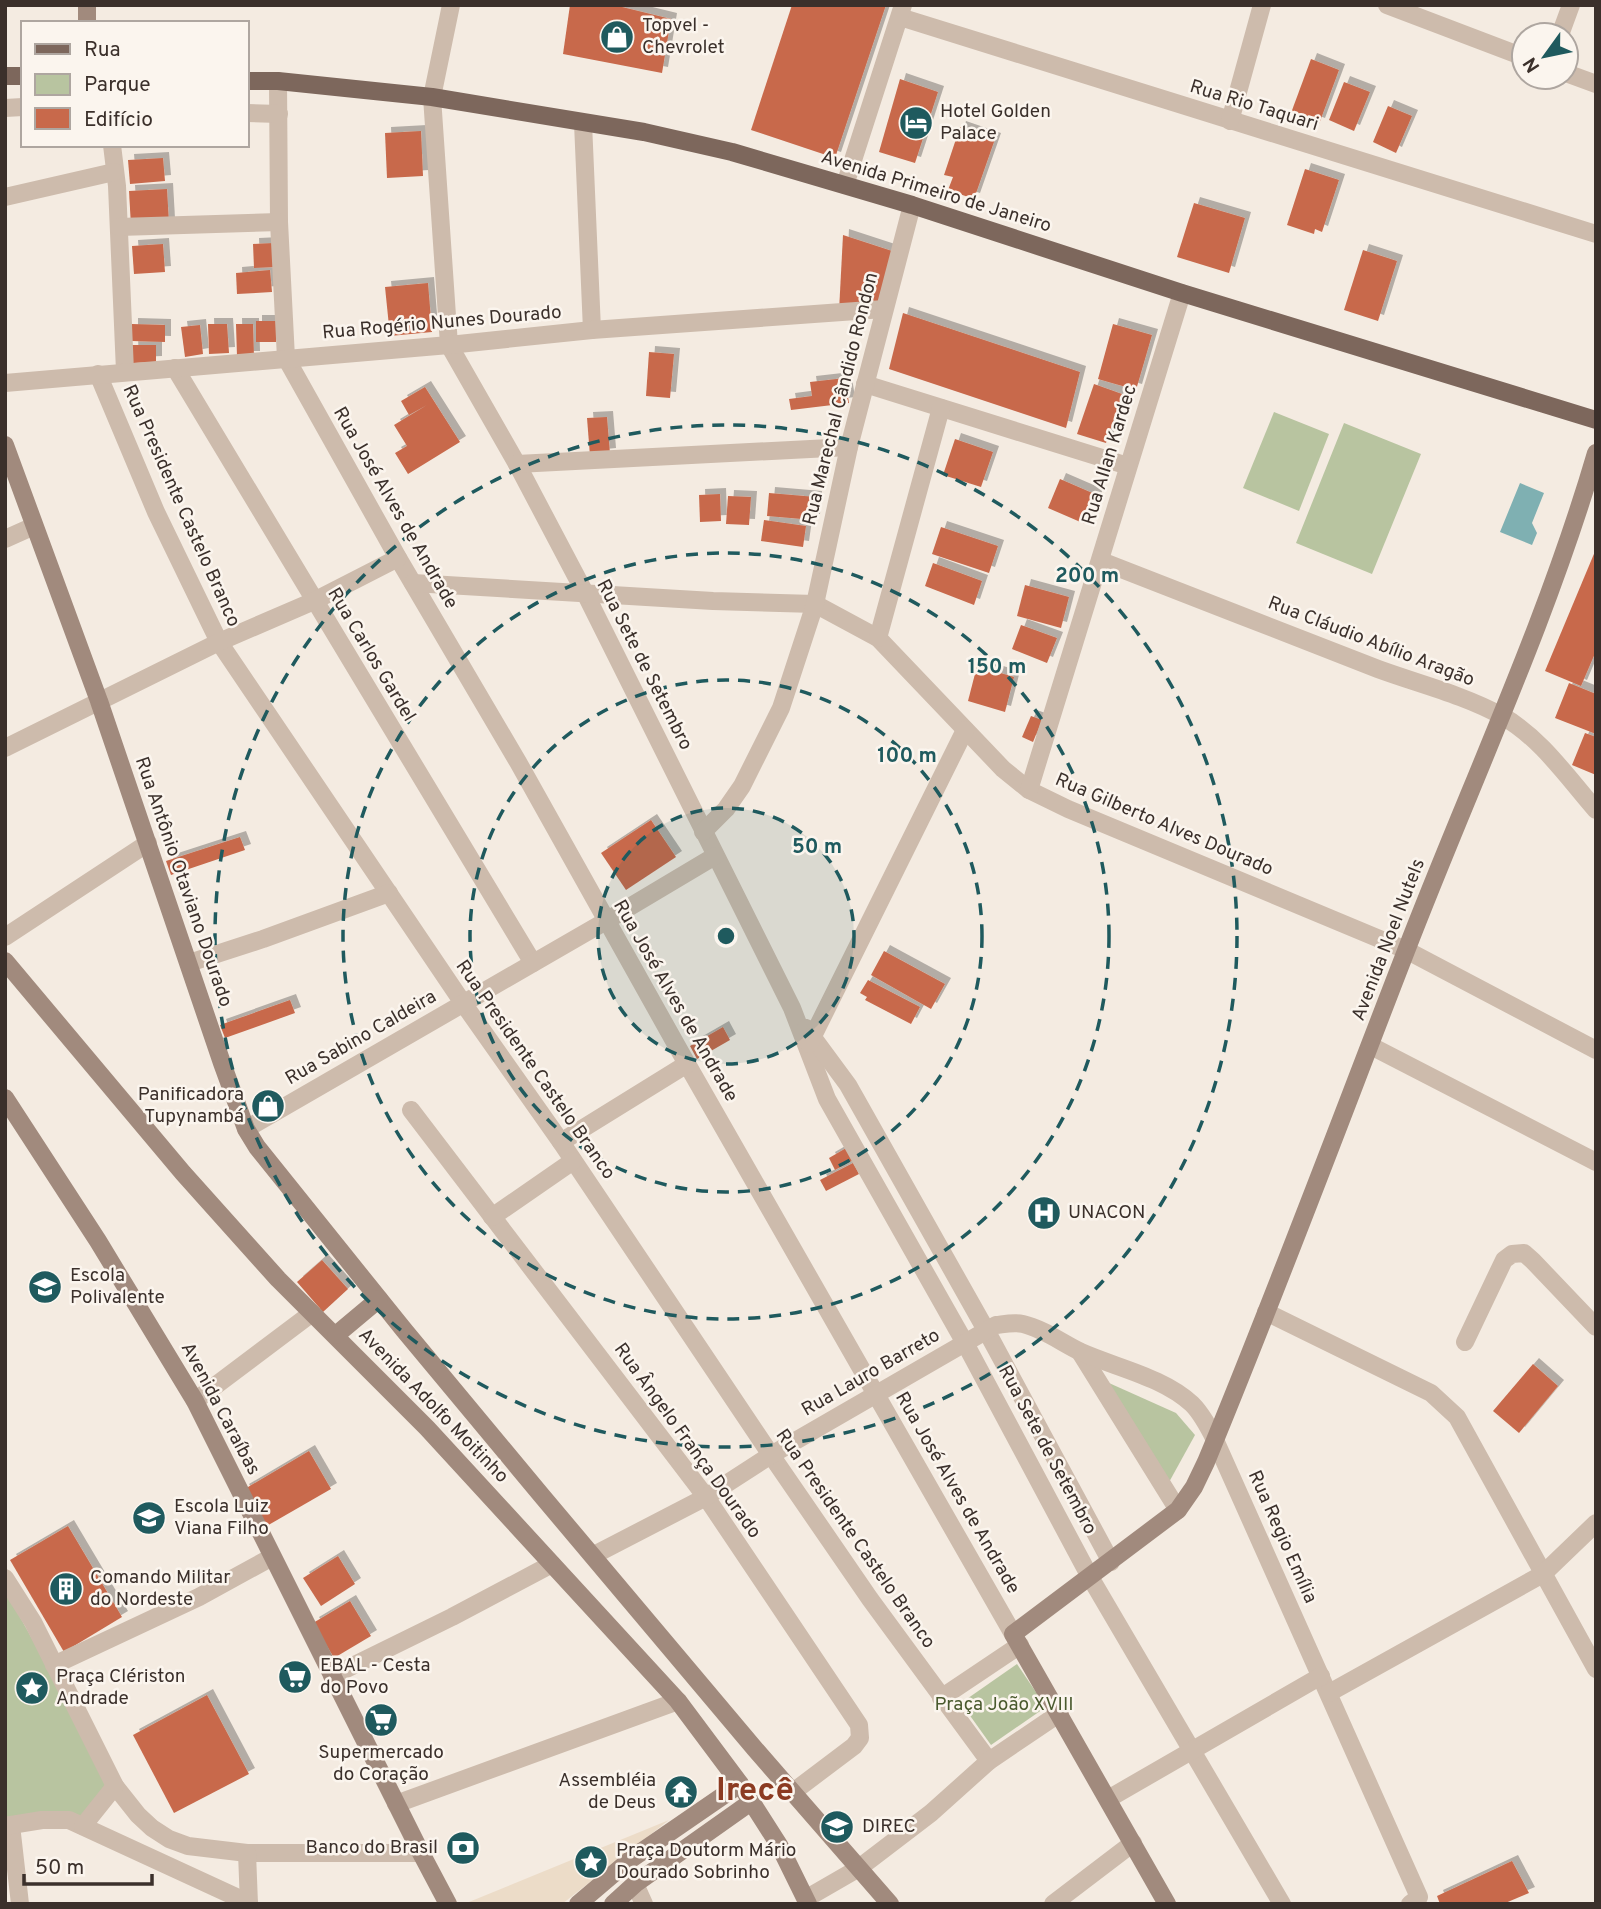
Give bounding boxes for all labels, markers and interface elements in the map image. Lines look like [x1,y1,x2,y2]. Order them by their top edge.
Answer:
place label: Topvel - Chevrolet [642,14,725,60]
shop icon: Topvel - Chevrolet [598,18,636,56]
legend [21,21,248,147]
north arrow [1510,21,1580,91]
text: Rua [84,37,121,64]
text: N [1519,52,1546,76]
text: Parque [84,72,151,99]
street label: Rua Rio Taquari [1187,75,1321,137]
place label: Hotel Golden Palace [940,100,1051,146]
hotel icon: Hotel Golden Palace [897,104,935,142]
text: Edifício [84,107,153,134]
street label: Avenida Primeiro de Janeiro [818,145,1054,239]
street label: Rua Marechal Cândido Rondon [798,270,884,528]
street label: Rua Rogério Nunes Dourado [321,301,563,345]
street label: Rua Presidente Castelo Branco [117,381,245,631]
street label: Rua Allan Kardec [1077,382,1143,528]
street label: Rua José Alves de Andrade [327,403,463,613]
text: 200 m [1055,563,1119,590]
street label: Rua Sete de Setembro [591,576,697,754]
street label: Rua Carlos Gardel [321,584,421,726]
street label: Rua Cláudio Abílio Aragão [1264,591,1478,693]
text: 150 m [968,654,1026,681]
text: 100 m [877,743,937,770]
street label: Rua Antônio Otaviano Dourado [129,754,237,1010]
street label: Rua Gilberto Alves Dourado [1051,768,1277,882]
text: 50 m [792,834,842,861]
street label: Avenida Noel Nutels [1347,855,1431,1025]
street label: Rua José Alves de Andrade [607,896,743,1106]
centre of rings [714,924,738,948]
street label: Rua Presidente Castelo Branco [450,956,620,1184]
street label: Rua Sabino Caldeira [281,985,441,1091]
place label: Panificadora Tupynambá [138,1083,244,1129]
shop icon: Panificadora Tupynambá [249,1087,287,1125]
hospital icon: UNACON [1025,1194,1063,1232]
place label: UNACON [1068,1201,1145,1225]
place label: Escola Polivalente [70,1264,165,1310]
school or university icon: Escola Polivalente [26,1268,64,1306]
street label: Avenida Adolfo Moitinho [353,1323,513,1489]
street label: Rua Lauro Barreto [798,1324,944,1422]
street label: Rua Ângelo França Dourado [608,1338,767,1543]
street label: Avenida Caraíbas [175,1339,265,1479]
street label: Rua Sete de Setembro [992,1361,1102,1539]
street label: Rua José Alves de Andrade [889,1388,1025,1598]
street label: Rua Presidente Castelo Branco [770,1425,940,1653]
street label: Rua Regio Emília [1242,1467,1322,1607]
place label: Escola Luiz Viana Filho [174,1495,269,1541]
school or university icon: Escola Luiz Viana Filho [130,1499,168,1537]
place label: Comando Militar do Nordeste [90,1566,231,1612]
building icon: Comando Militar do Nordeste [47,1570,85,1608]
place label: EBAL - Cesta do Povo [320,1654,431,1700]
supermarket icon: EBAL - Cesta do Povo [276,1658,314,1696]
place label: Praça Clériston Andrade [56,1665,186,1711]
place icon: Praça Clériston Andrade [13,1669,51,1707]
park label: Praça João XVIII [934,1693,1074,1717]
supermarket icon: Supermercado do Coração [362,1701,400,1739]
place label: Supermercado do Coração [318,1741,444,1787]
place label: Assembléia de Deus [558,1769,656,1815]
district label: Irecê [716,1771,794,1813]
temple icon: Assembléia de Deus [662,1773,700,1811]
school or university icon: DIREC [818,1808,856,1846]
place label: DIREC [862,1815,916,1839]
bank icon: Banco do Brasil [444,1829,482,1867]
place label: Banco do Brasil [305,1836,438,1860]
place label: Praça Doutorm Mário Dourado Sobrinho [616,1839,796,1885]
scale bar [24,1842,152,1886]
place icon: Praça Doutorm Mário Dourado Sobrinho [572,1843,610,1881]
text: 50 m [35,1855,84,1882]

